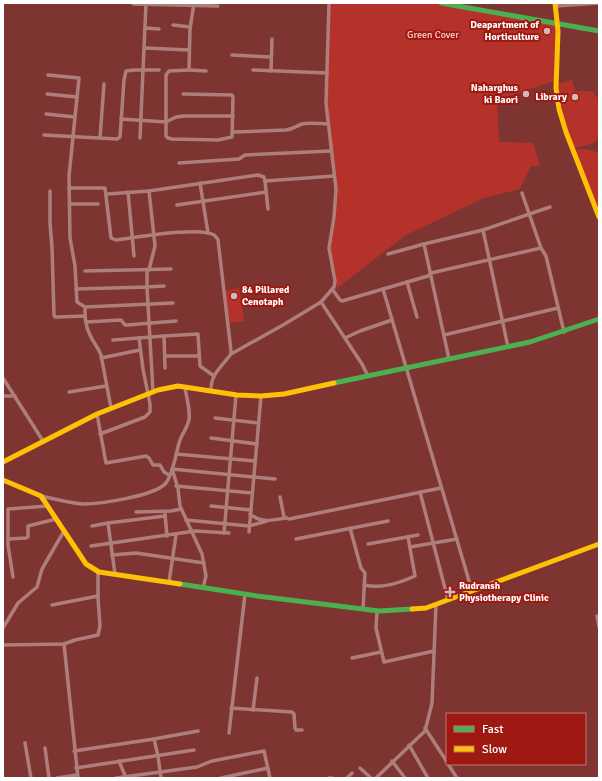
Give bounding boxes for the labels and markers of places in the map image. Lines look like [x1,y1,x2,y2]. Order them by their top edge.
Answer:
place label: Deapartment of Horticulture [470,19,540,43]
marker: Deapartment of Horticulture [542,26,552,36]
place label: Naharghus ki Baori [471,82,519,106]
marker: Naharghus ki Baori [521,89,531,99]
place label: Library [535,91,567,103]
marker: Library [570,92,580,102]
place label: 84 Pillared Cenotaph [242,284,290,308]
marker: 84 Pillared Cenotaph [229,291,239,301]
place label: Rudransh Physiotherapy Clinic [459,580,549,604]
marker: Rudransh Physiotherapy Clinic [444,586,456,598]

